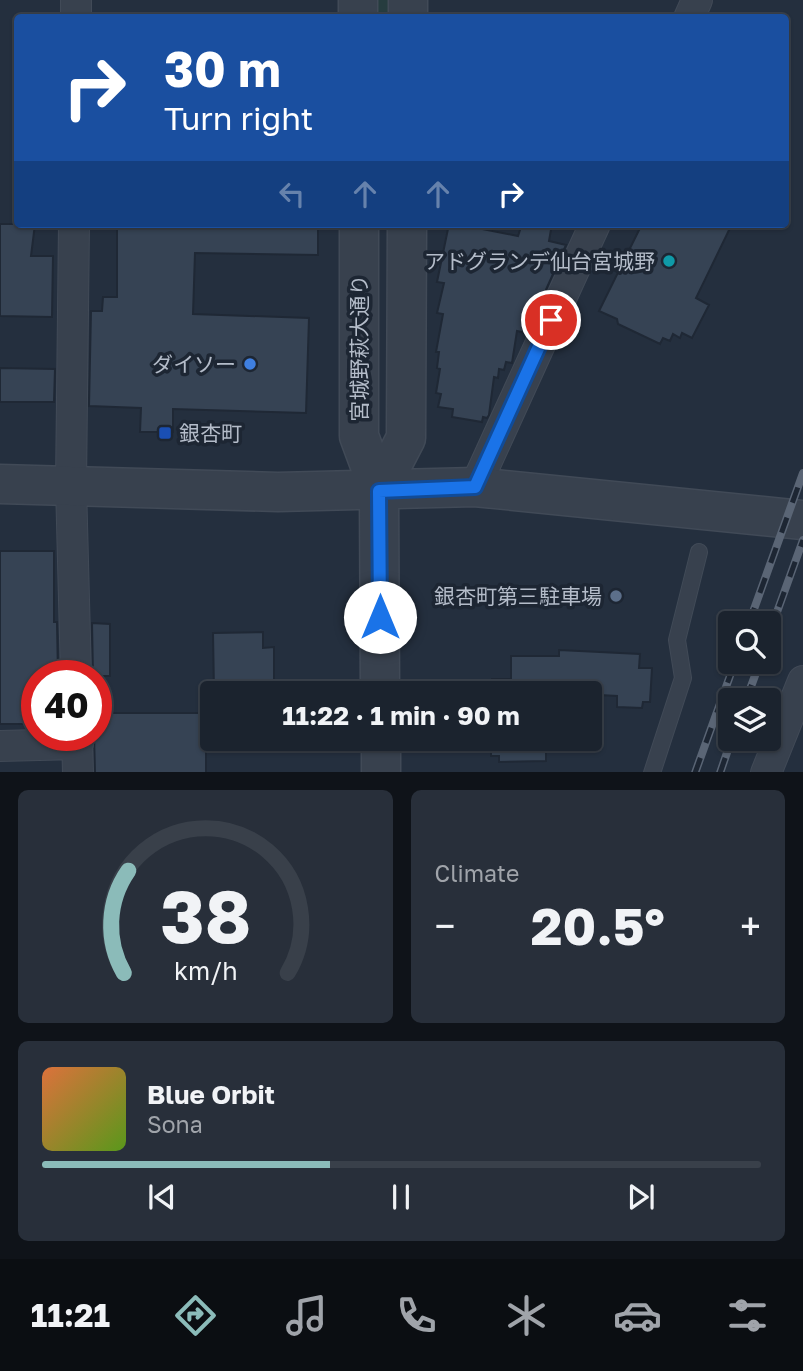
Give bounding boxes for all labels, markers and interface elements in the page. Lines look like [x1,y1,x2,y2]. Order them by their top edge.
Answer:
text: 30 m [164,39,281,98]
icon: right [49,42,140,133]
text: Turn right [164,99,313,137]
icon: left [273,175,311,213]
icon: ahead [346,175,384,213]
icon: ahead [419,175,457,213]
icon: right [492,175,530,213]
place label: アドグランデ仙台宮城野 [424,248,655,274]
marker: アドグランデ仙台宮城野 [661,253,677,269]
street label: 宮城野萩大通り [346,275,372,422]
pin [521,290,581,350]
icon: arrive [532,301,570,339]
place label: ダイソー [152,351,236,377]
marker: ダイソー [242,356,258,372]
place label: 銀杏町 [179,420,242,446]
marker: 銀杏町 [157,425,173,441]
position arrow [343,580,417,654]
place label: 銀杏町第三駐車場 [434,583,602,609]
marker: 銀杏町第三駐車場 [608,588,624,604]
map controls [718,611,781,751]
button: search [718,611,781,674]
speed limit sign: 40 [21,660,112,751]
button: layers [718,688,781,751]
text: 11:22 · 1 min · 90 m [282,700,520,731]
text: Climate [435,859,519,887]
text: 38 [160,872,251,959]
text: 20.5° [531,894,665,956]
text: − [435,903,455,948]
text: + [740,903,761,948]
text: km/h [173,954,237,985]
text: Blue Orbit [147,1079,275,1110]
text: Sona [147,1110,203,1138]
icon: previous [143,1178,181,1216]
icon: pause [382,1178,420,1216]
icon: next [622,1178,660,1216]
icon: directions [171,1291,220,1340]
icon: music [282,1291,331,1340]
icon: phone [392,1291,441,1340]
icon: climate [502,1291,551,1340]
icon: car [613,1291,662,1340]
icon: filters [723,1291,772,1340]
text: 11:21 [31,1296,110,1334]

